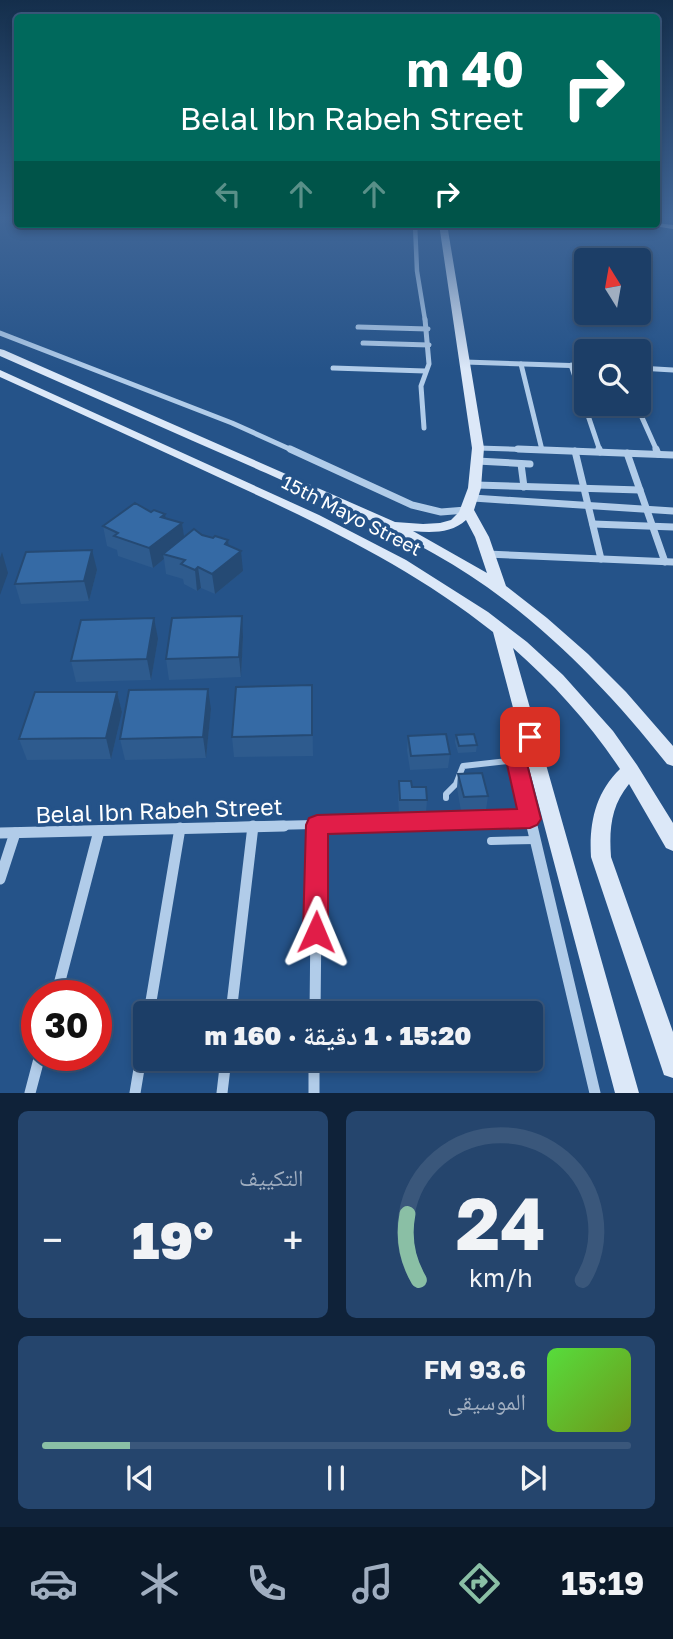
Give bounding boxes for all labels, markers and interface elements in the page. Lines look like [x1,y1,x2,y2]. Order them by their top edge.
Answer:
text: 40 m [406,39,524,98]
icon: right [548,42,639,133]
text: Belal Ibn Rabeh Street [180,99,524,137]
icon: left [209,175,247,213]
icon: ahead [282,175,320,213]
icon: ahead [355,175,393,213]
icon: right [428,175,466,213]
north arrow [574,248,651,326]
map controls [574,248,651,416]
button: search [574,339,651,416]
street label: 15th Mayo Street [278,470,426,560]
pin [500,707,560,767]
icon: arrive [511,718,549,756]
street label: Belal Ibn Rabeh Street [35,792,283,828]
position arrow [279,895,353,969]
speed limit sign: 30 [21,980,112,1071]
text: 15:20 · 1 دقيقة · 160 m [205,1020,471,1051]
text: التكييف [239,1163,304,1191]
text: 24 [455,1180,545,1267]
text: 19° [132,1208,214,1270]
text: − [42,1217,63,1262]
text: + [283,1217,303,1262]
text: km/h [468,1262,532,1293]
text: 93.6 FM [424,1354,526,1385]
text: الموسيقى [447,1387,526,1415]
icon: previous [121,1459,159,1497]
icon: pause [317,1459,355,1497]
icon: next [514,1459,552,1497]
icon: car [29,1559,78,1608]
icon: climate [135,1559,184,1608]
icon: phone [242,1559,291,1608]
icon: music [348,1559,397,1608]
icon: directions [455,1559,504,1608]
text: 15:19 [561,1564,644,1602]

